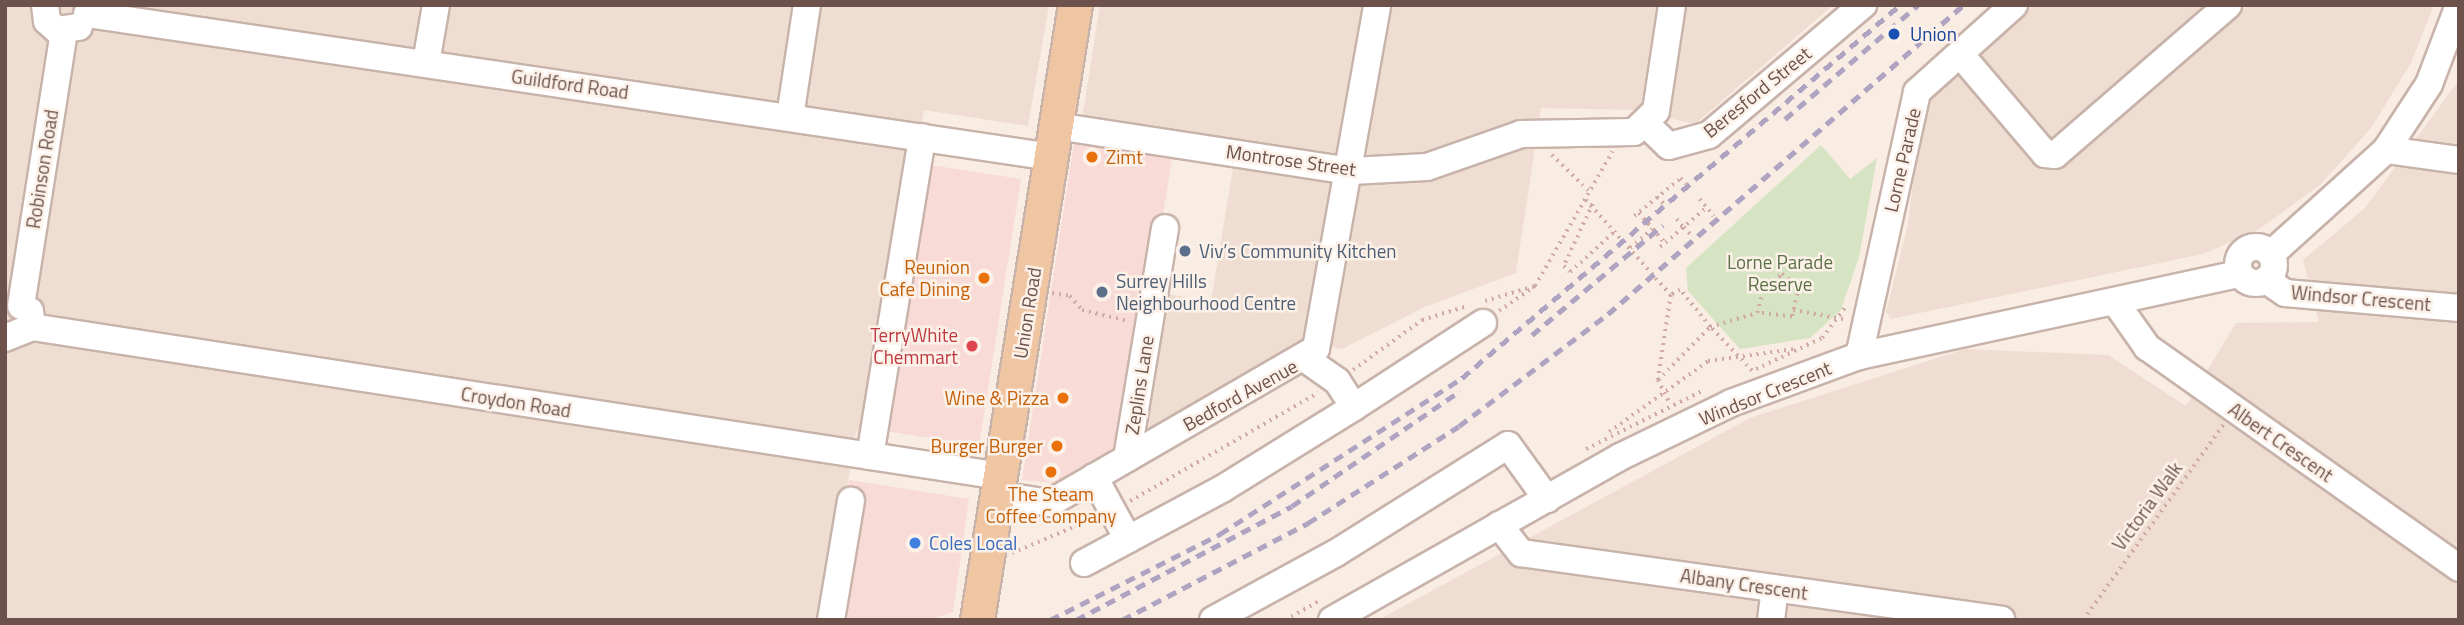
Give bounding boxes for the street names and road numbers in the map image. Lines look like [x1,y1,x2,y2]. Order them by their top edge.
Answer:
street label: Beresford Street [1699,42,1815,142]
street label: Guildford Road [510,64,630,104]
street label: Lorne Parade [1879,106,1925,214]
street label: Robinson Road [21,108,63,230]
street label: Montrose Street [1225,140,1357,180]
street label: Union Road [1009,266,1045,360]
street label: Windsor Crescent [2290,281,2432,315]
street label: Zeplins Lane [1120,334,1158,436]
street label: Bedford Avenue [1179,354,1301,436]
street label: Windsor Crescent [1696,356,1834,430]
street label: Croydon Road [459,382,573,422]
street label: Albert Crescent [2224,398,2338,486]
street label: Victoria Walk [2107,457,2187,555]
street label: Albany Crescent [1679,564,1809,604]

